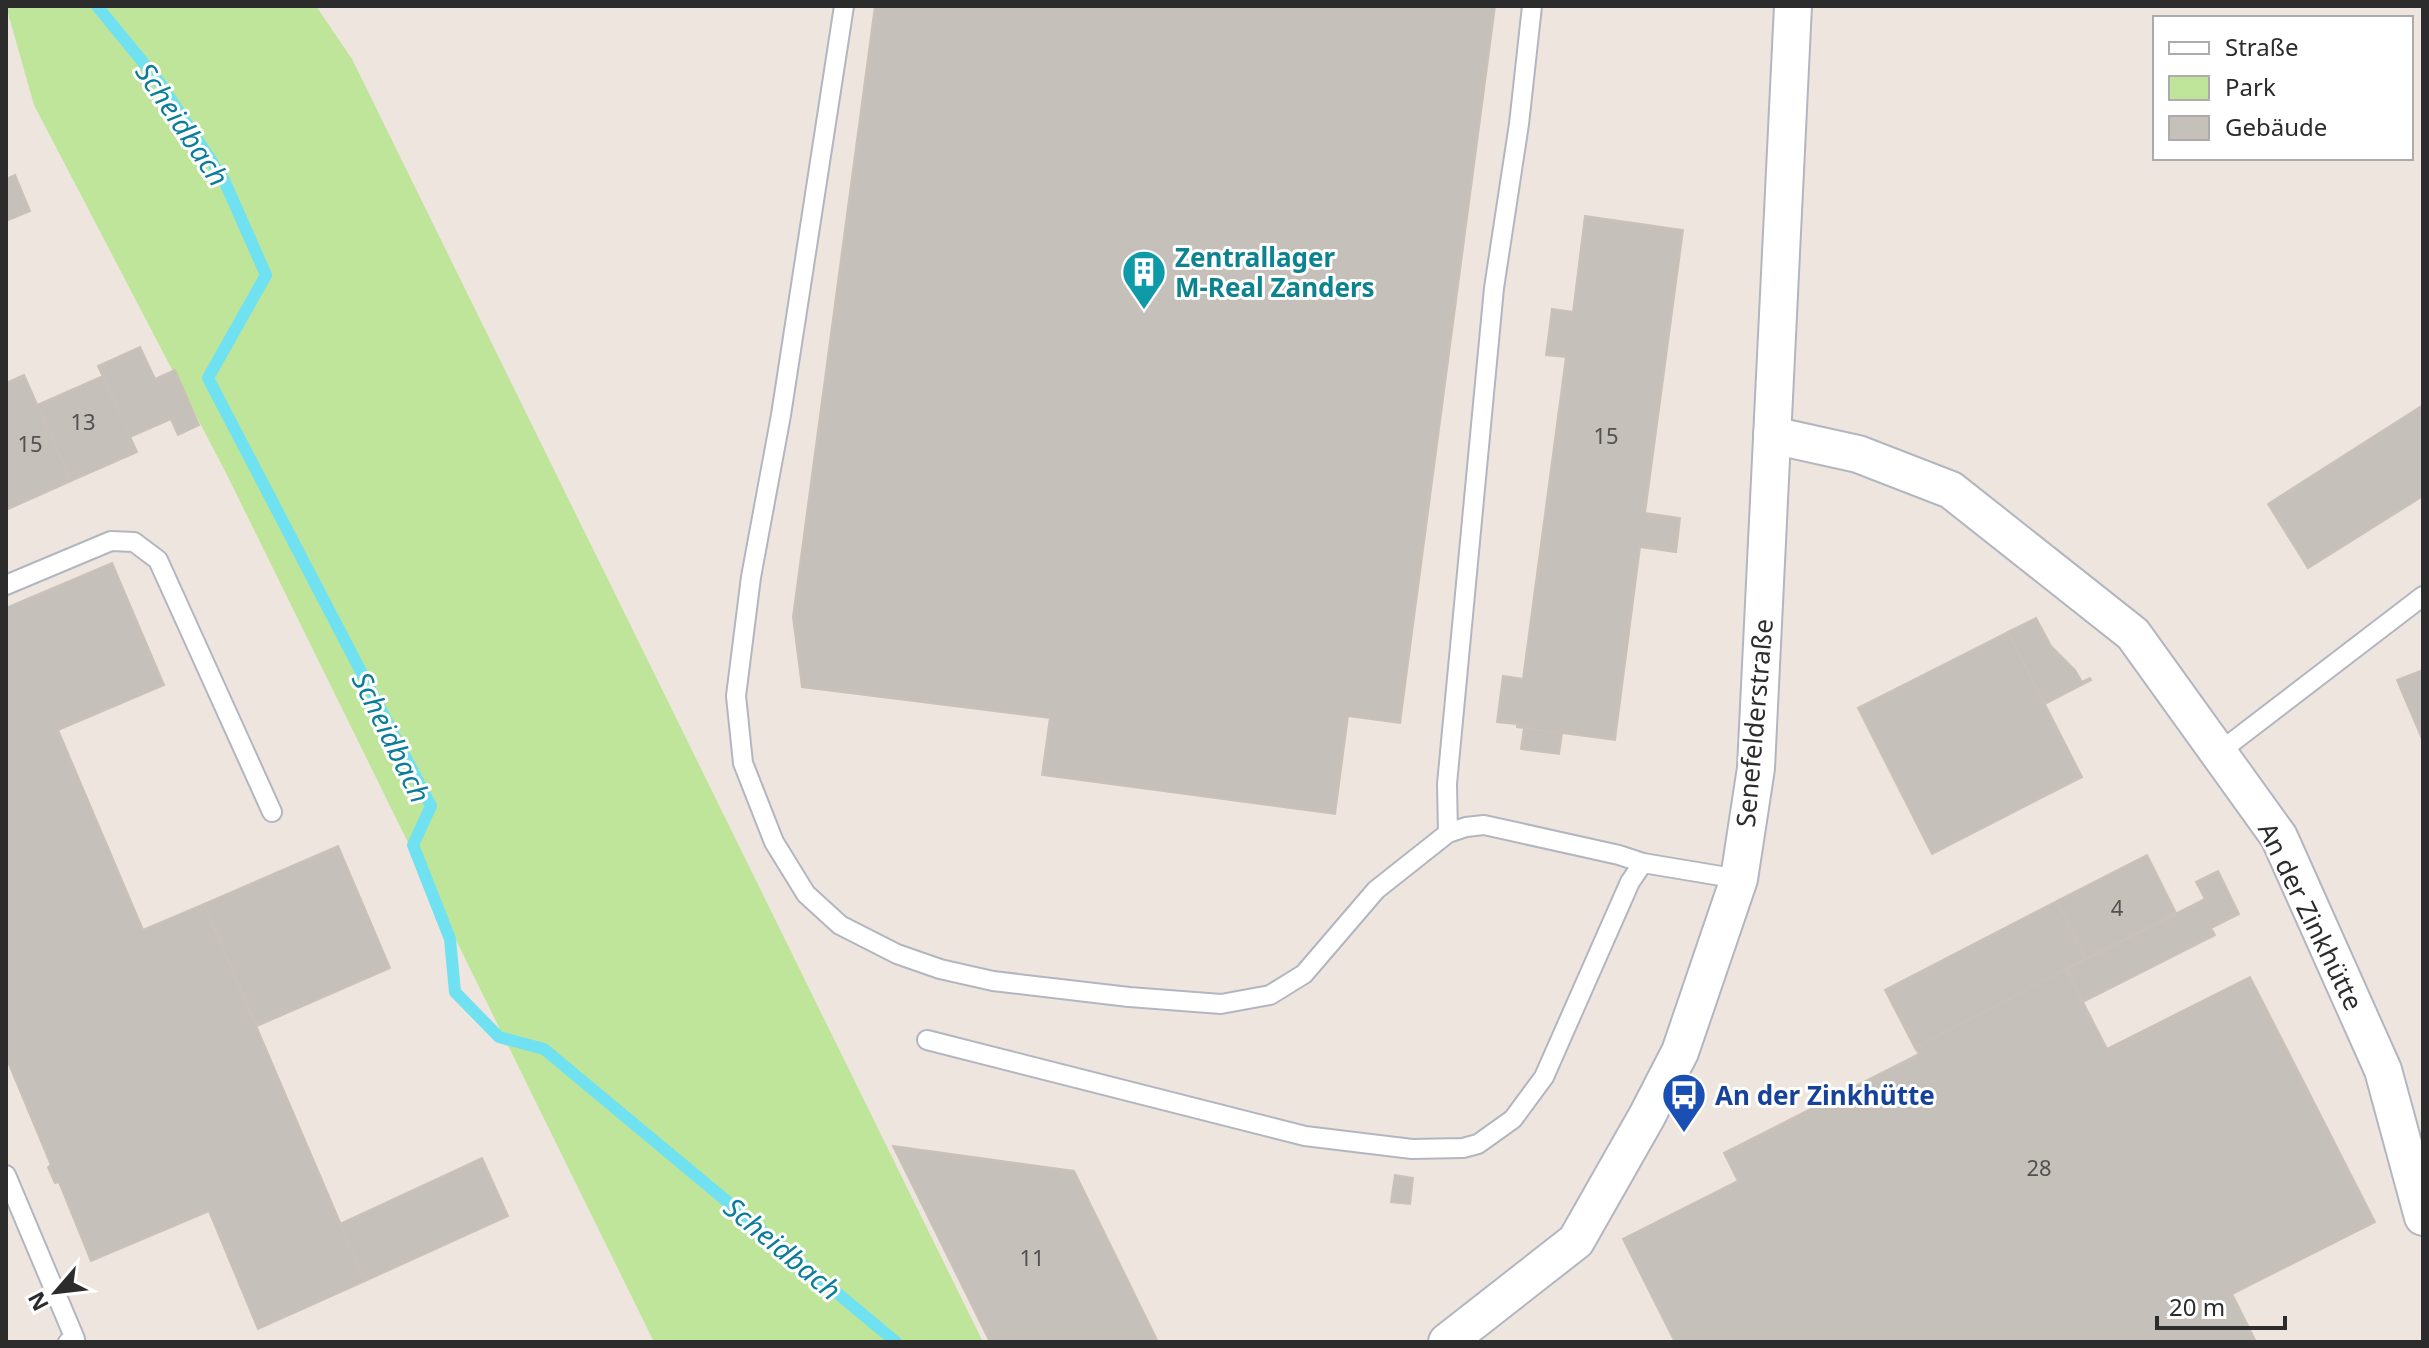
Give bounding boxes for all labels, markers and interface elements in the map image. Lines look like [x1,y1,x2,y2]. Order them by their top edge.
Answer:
legend [2153,16,2413,160]
text: Straße [2225,30,2298,63]
water label: Scheidbach [128,55,238,193]
text: Park [2225,70,2276,103]
text: Gebäude [2225,110,2327,143]
place label: Zentrallager M-Real Zanders [1175,239,1375,305]
building icon: Zentrallager M-Real Zanders [1120,248,1168,311]
house number: 13 [70,406,96,436]
house number: 15 [1593,420,1619,450]
house number: 15 [17,428,43,458]
street label: Senefelderstraße [1727,617,1781,829]
water label: Scheidbach [344,665,440,809]
street label: An der Zinkhütte [2250,816,2372,1016]
house number: 4 [2111,892,2124,922]
bus stop icon: An der Zinkhütte [1660,1071,1708,1134]
place label: An der Zinkhütte [1715,1077,1935,1113]
house number: 28 [2026,1152,2052,1182]
water label: Scheidbach [717,1188,849,1308]
house number: 11 [1019,1242,1045,1272]
north arrow [16,1252,96,1332]
scale bar [2157,1280,2285,1330]
text: N [20,1287,55,1317]
text: 20 m [2169,1290,2225,1323]

